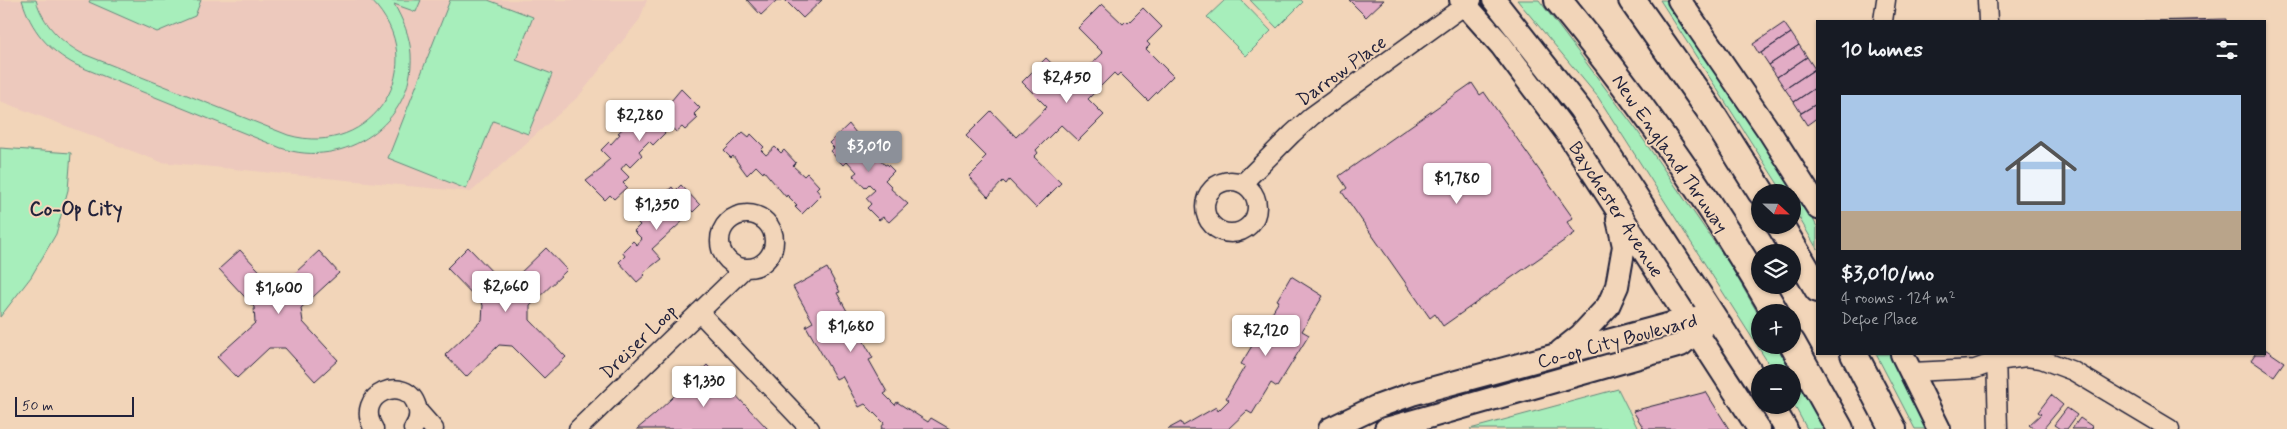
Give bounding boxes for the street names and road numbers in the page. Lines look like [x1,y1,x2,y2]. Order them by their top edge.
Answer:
street label: Darrow Place [1292,30,1392,112]
street label: New England Thruway [1605,70,1734,239]
street label: Baychester Avenue [1562,137,1669,283]
street label: Dreiser Loop [595,299,683,385]
street label: Co-op City Boulevard [1535,308,1700,376]

